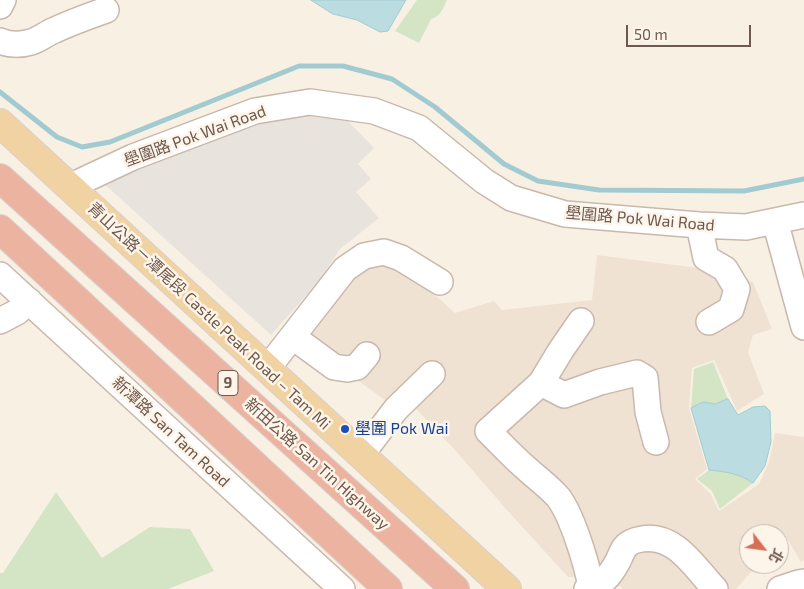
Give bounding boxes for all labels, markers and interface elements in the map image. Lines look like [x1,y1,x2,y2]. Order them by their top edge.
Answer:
scale bar [629,15,754,47]
text: 50 m [634,25,668,43]
street label: 壆圍路 Pok Wai Road [121,101,269,171]
street label: 青山公路－潭尾段 Castle Peak Road – Tam Mi [84,198,334,434]
street label: 壆圍路 Pok Wai Road [565,203,715,235]
road number: 9 [218,370,238,396]
street label: 新潭路 San Tam Road [108,373,234,491]
street label: 新田公路 San Tin Highway [241,394,393,534]
place label: 壆圍 Pok Wai [355,419,448,439]
marker: 壆圍 Pok Wai [339,423,351,435]
north arrow [739,524,789,574]
text: 北 [766,546,787,567]

